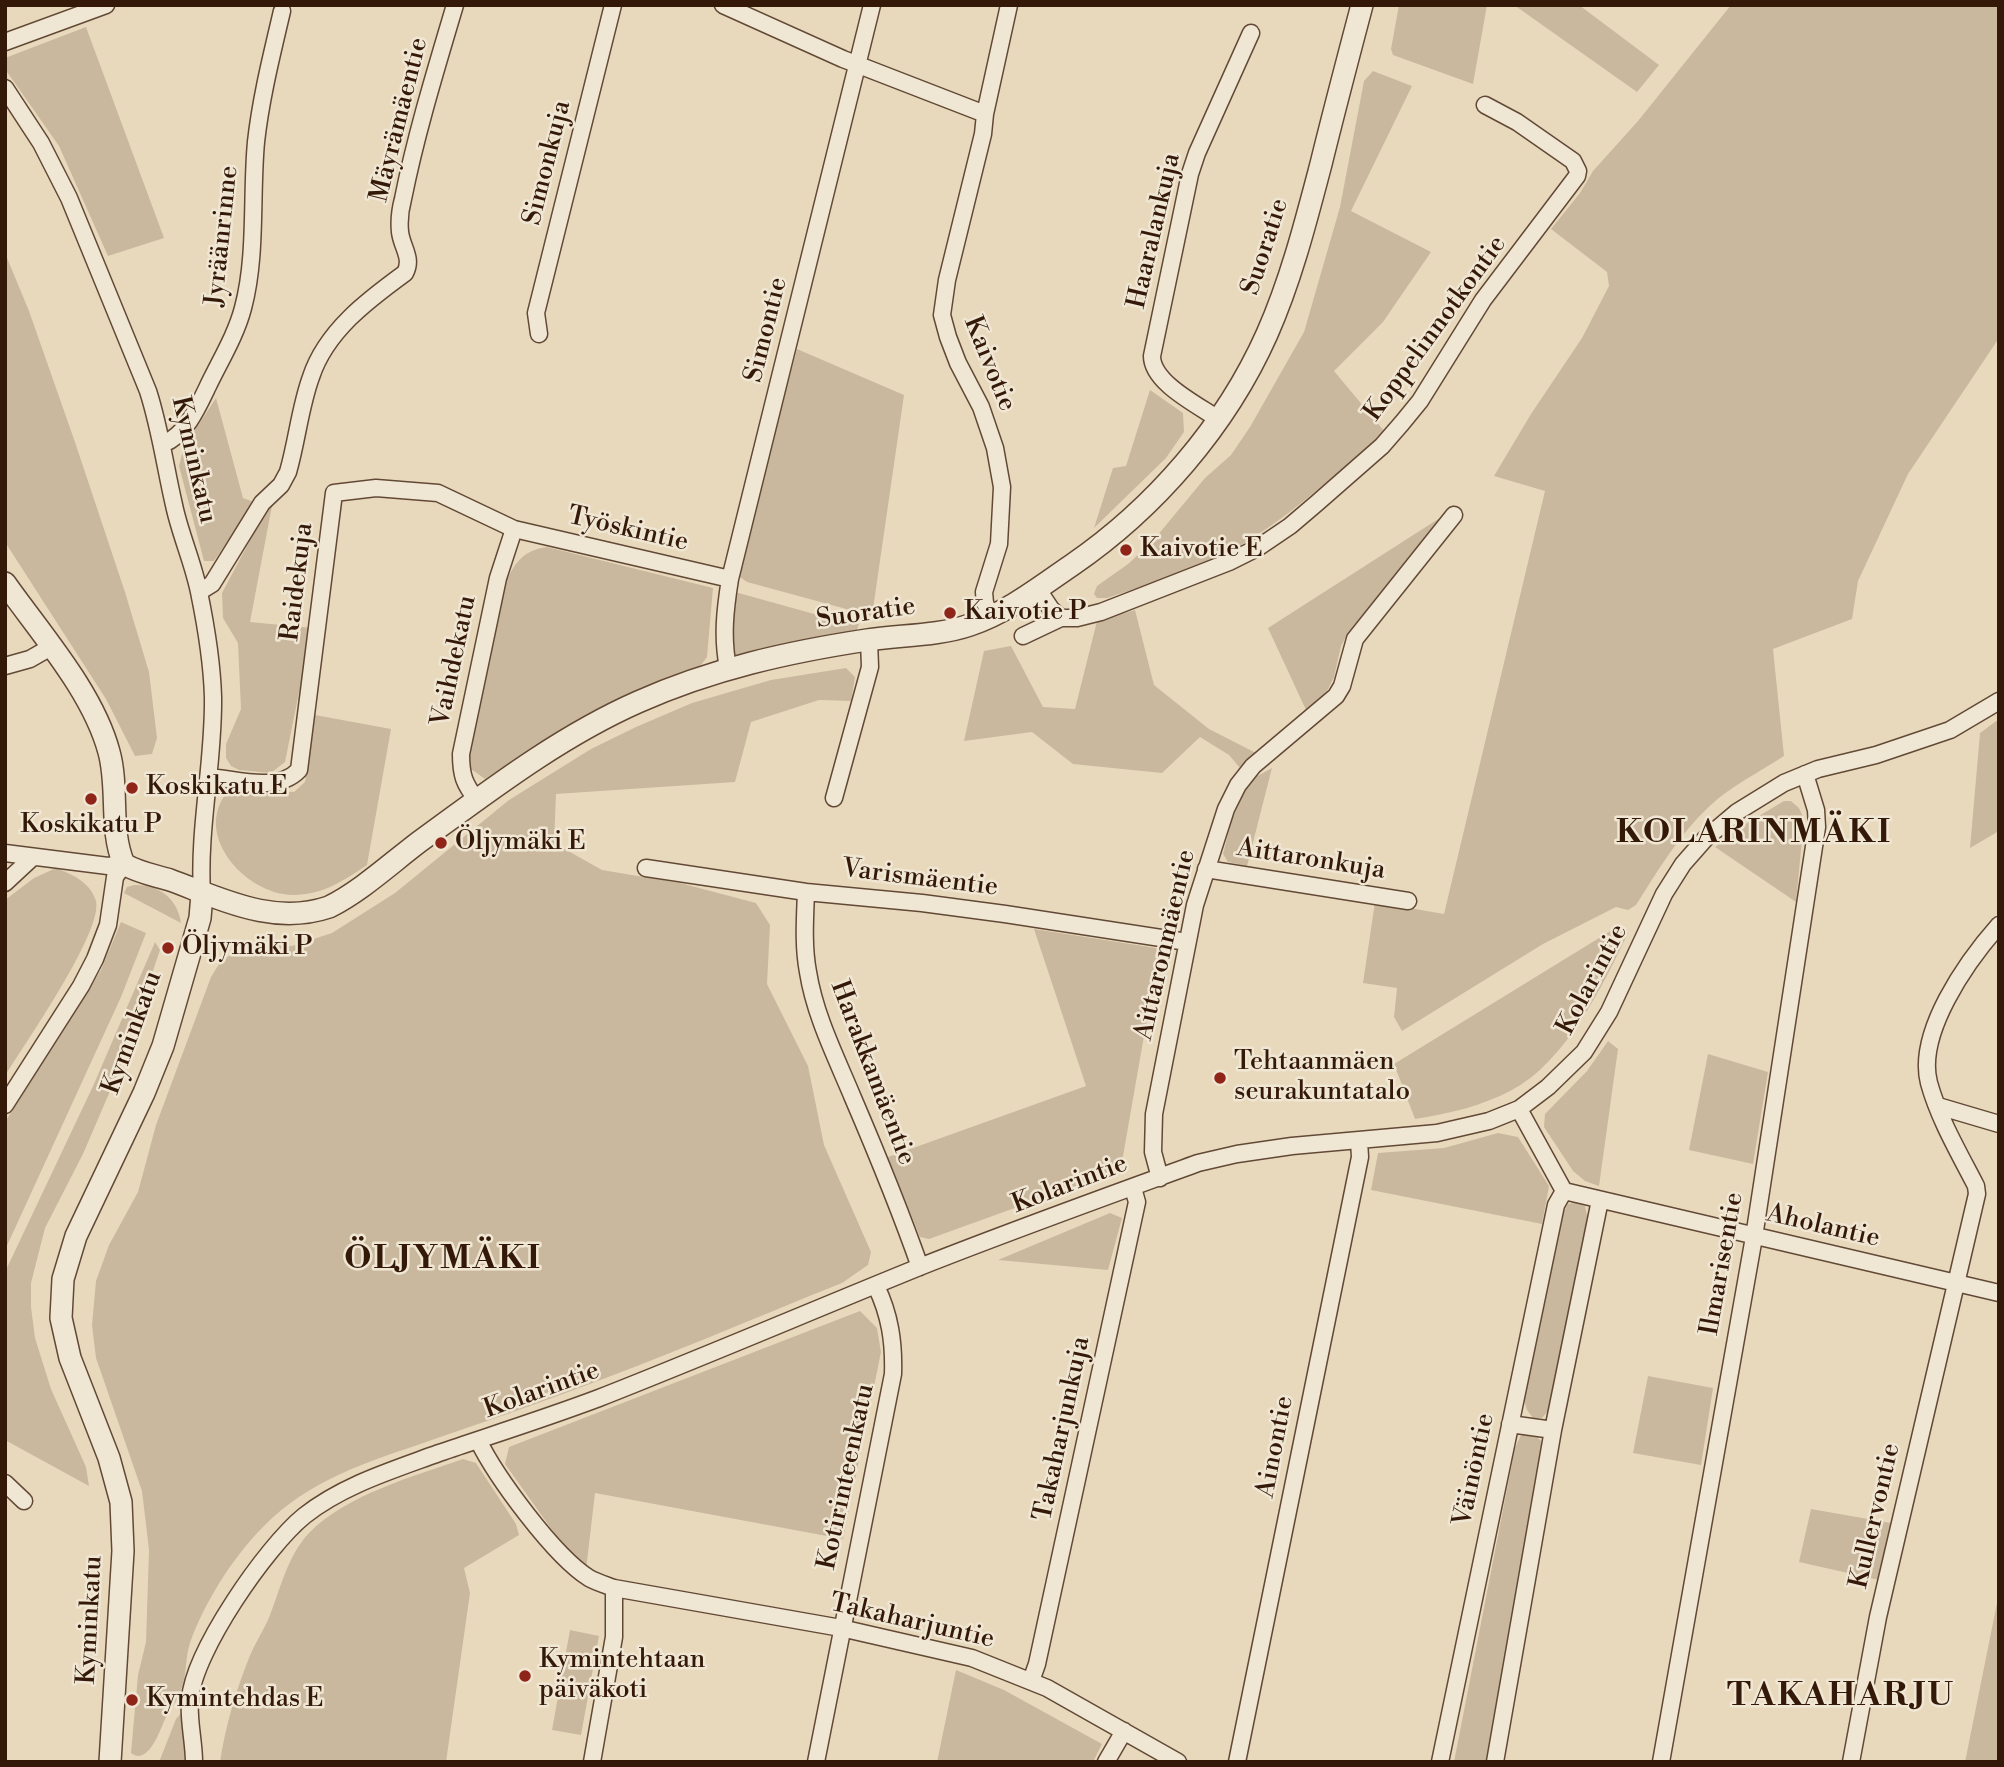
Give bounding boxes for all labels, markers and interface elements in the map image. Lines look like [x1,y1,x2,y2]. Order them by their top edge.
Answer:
street label: Mäyrämäentie [365,35,435,205]
street label: Simonkuja [517,97,579,229]
street label: Haaralankuja [1122,150,1188,312]
street label: Jyräänrinne [200,164,246,308]
street label: Suoratie [1236,195,1296,299]
street label: Koppelinnotkontie [1358,230,1514,428]
street label: Simontie [739,274,795,386]
street label: Kaivotie [956,312,1022,416]
street label: Kyminkatu [163,394,223,526]
street label: Työskintie [565,501,691,559]
street label: Raidekuja [275,521,321,643]
place label: Kaivotie E [1140,534,1263,566]
marker: Kaivotie E [1118,542,1134,558]
street label: Suoratie [815,592,917,636]
street label: Vaihdekatu [426,593,484,729]
place label: Kaivotie P [964,597,1087,629]
marker: Kaivotie P [942,605,958,621]
place label: Koskikatu E [146,772,288,804]
marker: Koskikatu E [124,780,140,796]
marker: Koskikatu P [83,791,99,807]
place label: Koskikatu P [20,810,162,842]
district label: KOLARINMÄKI [1617,814,1891,854]
place label: Öljymäki E [455,827,586,859]
street label: Aittaronkuja [1234,833,1388,887]
marker: Öljymäki E [433,835,449,851]
street label: Aittaronmäentie [1129,847,1203,1043]
street label: Varismäentie [840,854,1000,904]
street label: Kolarintie [1551,919,1635,1041]
place label: Öljymäki P [182,932,312,964]
marker: Öljymäki P [160,940,176,956]
street label: Kyminkatu [96,967,170,1099]
street label: Harakkamäentie [823,976,921,1170]
place label: Tehtaanmäen seurakuntatalo [1234,1047,1410,1108]
marker: Tehtaanmäen seurakuntatalo [1212,1070,1228,1086]
street label: Kolarintie [1008,1149,1132,1221]
street label: Ilmarisentie [1695,1190,1751,1338]
street label: Aholantie [1763,1199,1883,1255]
district label: ÖLJYMÄKI [345,1240,541,1280]
street label: Takaharjunkuja [1028,1334,1098,1524]
street label: Kolarintie [480,1356,604,1426]
street label: Kotirinteenkatu [812,1381,882,1573]
street label: Ainontie [1251,1394,1301,1500]
street label: Väinöntie [1448,1411,1502,1529]
street label: Kullervontie [1844,1440,1908,1592]
street label: Kyminkatu [72,1555,110,1685]
street label: Takaharjuntie [827,1588,997,1656]
place label: Kymintehtaan päiväkoti [539,1645,705,1706]
marker: Kymintehtaan päiväkoti [517,1668,533,1684]
district label: TAKAHARJU [1728,1677,1954,1717]
place label: Kymintehdas E [146,1684,324,1716]
marker: Kymintehdas E [124,1692,140,1708]

